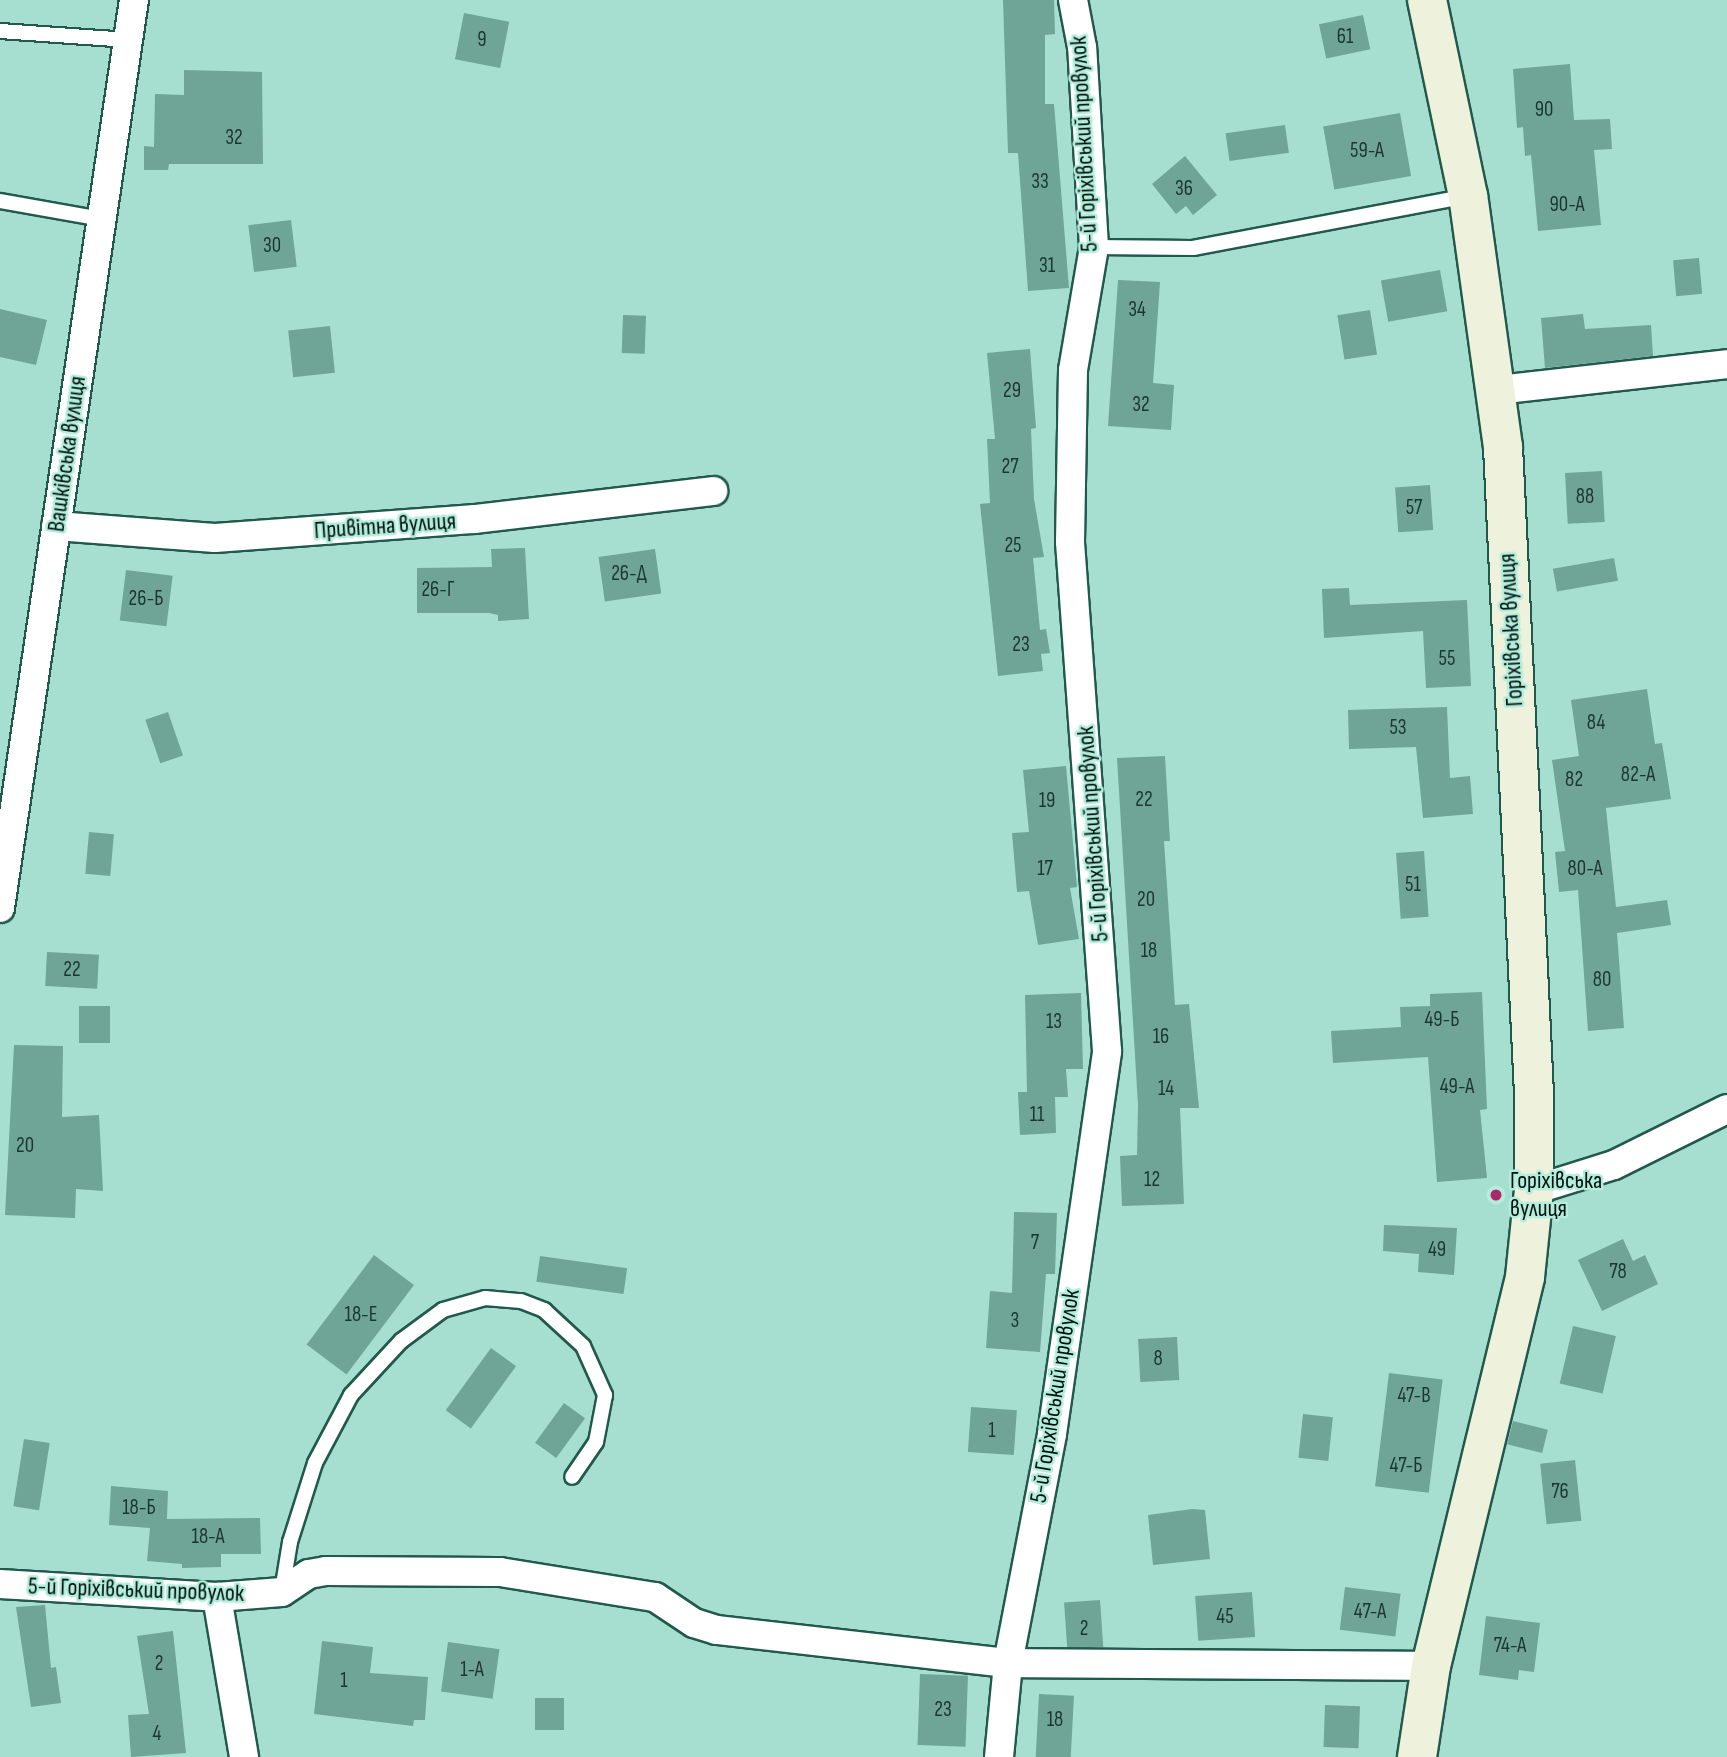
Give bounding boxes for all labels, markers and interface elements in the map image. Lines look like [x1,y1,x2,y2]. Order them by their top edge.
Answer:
house number: 61 [1337,24,1353,50]
house number: 9 [477,27,487,53]
street label: 5-й Горіхівський провулок [1064,35,1104,253]
house number: 90 [1535,97,1553,123]
house number: 32 [225,125,243,151]
house number: 59-А [1350,138,1384,164]
house number: 33 [1031,169,1049,195]
house number: 36 [1175,176,1193,202]
house number: 90-А [1550,192,1584,218]
house number: 30 [263,233,281,259]
house number: 31 [1039,253,1055,279]
house number: 34 [1128,297,1146,323]
street label: Вашківська вулиця [42,374,92,534]
house number: 29 [1003,378,1021,404]
house number: 32 [1132,392,1150,418]
house number: 27 [1001,454,1019,480]
house number: 88 [1576,484,1594,510]
house number: 57 [1406,495,1422,521]
street label: Привітна вулиця [313,507,457,545]
house number: 25 [1004,533,1022,559]
street label: Горіхівська вулиця [1493,553,1529,707]
house number: 26-Д [611,561,647,587]
house number: 26-Г [421,577,455,603]
house number: 26-Б [129,586,163,612]
house number: 23 [1012,632,1030,658]
house number: 55 [1439,646,1455,672]
house number: 84 [1587,710,1605,736]
house number: 53 [1389,715,1407,741]
street label: 5-й Горіхівський провулок [1071,725,1115,943]
house number: 82-А [1621,762,1655,788]
house number: 82 [1565,767,1583,793]
house number: 22 [1135,787,1153,813]
house number: 19 [1039,788,1055,814]
house number: 17 [1037,856,1053,882]
house number: 80-А [1568,856,1602,882]
house number: 51 [1405,872,1421,898]
house number: 20 [1137,887,1155,913]
house number: 18 [1141,938,1157,964]
house number: 22 [63,957,81,983]
house number: 80 [1593,967,1611,993]
house number: 49-Б [1424,1007,1460,1033]
house number: 13 [1046,1009,1062,1035]
house number: 16 [1153,1024,1169,1050]
house number: 49-А [1440,1074,1474,1100]
house number: 14 [1158,1076,1174,1102]
house number: 11 [1030,1102,1044,1128]
house number: 20 [16,1133,34,1159]
house number: 12 [1144,1167,1160,1193]
place label: Горіхівська вулиця [1510,1167,1602,1223]
marker: Горіхівська вулиця [1488,1187,1504,1203]
house number: 7 [1031,1230,1039,1256]
house number: 49 [1428,1237,1446,1263]
house number: 78 [1609,1259,1627,1285]
street label: 5-й Горіхівський провулок [1024,1287,1086,1505]
house number: 18-Е [345,1302,377,1328]
house number: 3 [1011,1308,1019,1334]
house number: 8 [1153,1346,1163,1372]
house number: 47-В [1397,1383,1431,1409]
house number: 1 [988,1418,996,1444]
house number: 47-Б [1390,1453,1422,1479]
house number: 76 [1551,1479,1569,1505]
house number: 18-Б [122,1495,156,1521]
house number: 18-А [192,1524,224,1550]
street label: 5-й Горіхівський провулок [28,1572,244,1608]
house number: 47-А [1354,1599,1386,1625]
house number: 45 [1216,1604,1234,1630]
house number: 2 [1080,1616,1088,1642]
house number: 74-А [1494,1633,1526,1659]
house number: 2 [155,1651,163,1677]
house number: 1-А [460,1657,484,1683]
house number: 1 [340,1668,348,1694]
house number: 23 [934,1697,952,1723]
house number: 18 [1047,1707,1063,1733]
house number: 4 [153,1721,161,1747]

